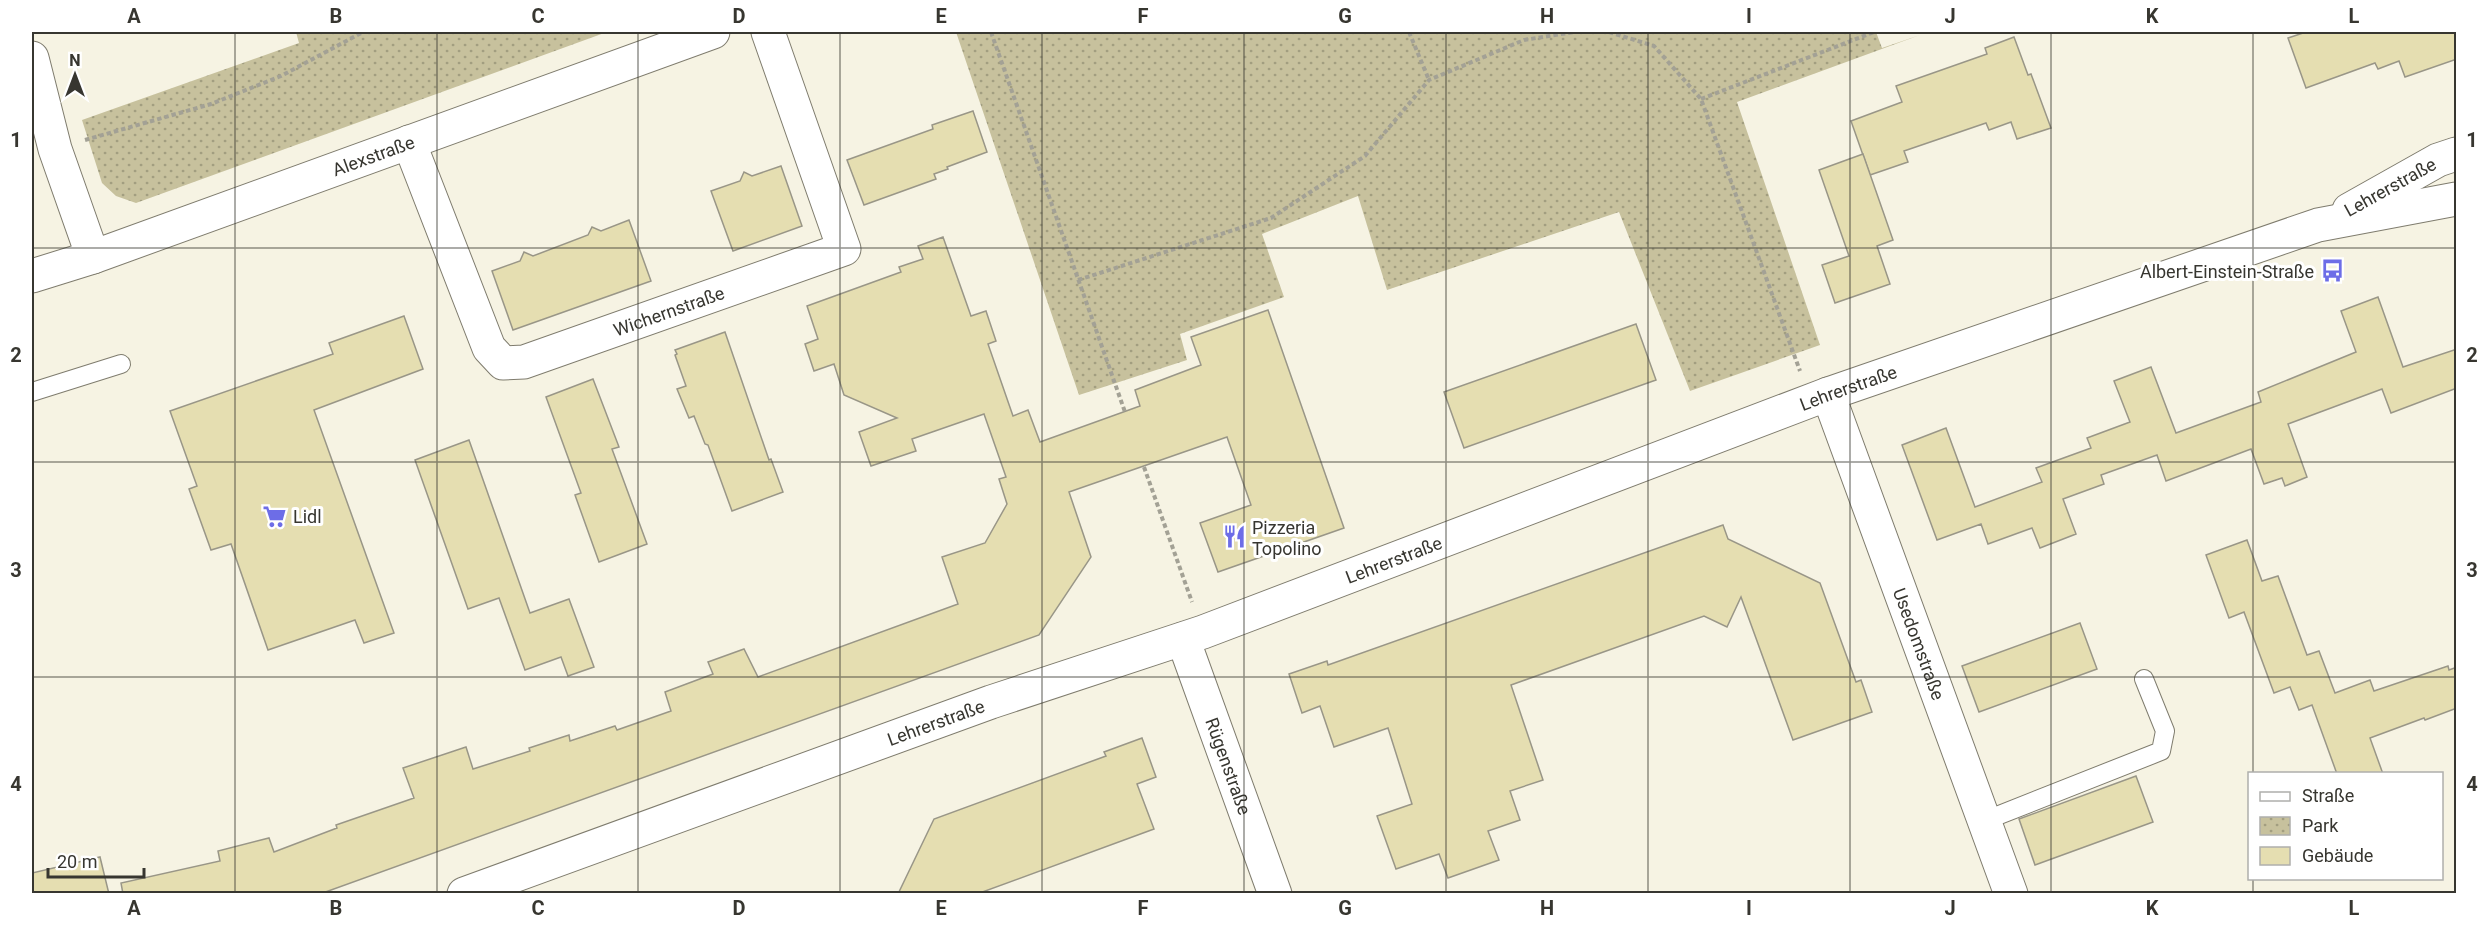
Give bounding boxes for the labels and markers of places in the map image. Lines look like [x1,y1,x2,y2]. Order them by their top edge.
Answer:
bus stop icon: Albert-Einstein-Straße [2319,258,2345,284]
place label: Albert-Einstein-Straße [2140,261,2314,282]
supermarket icon: Lidl [262,503,288,529]
place label: Lidl [293,506,322,527]
place label: Pizzeria Topolino [1252,517,1321,559]
restaurant icon: Pizzeria Topolino [1221,524,1247,550]

